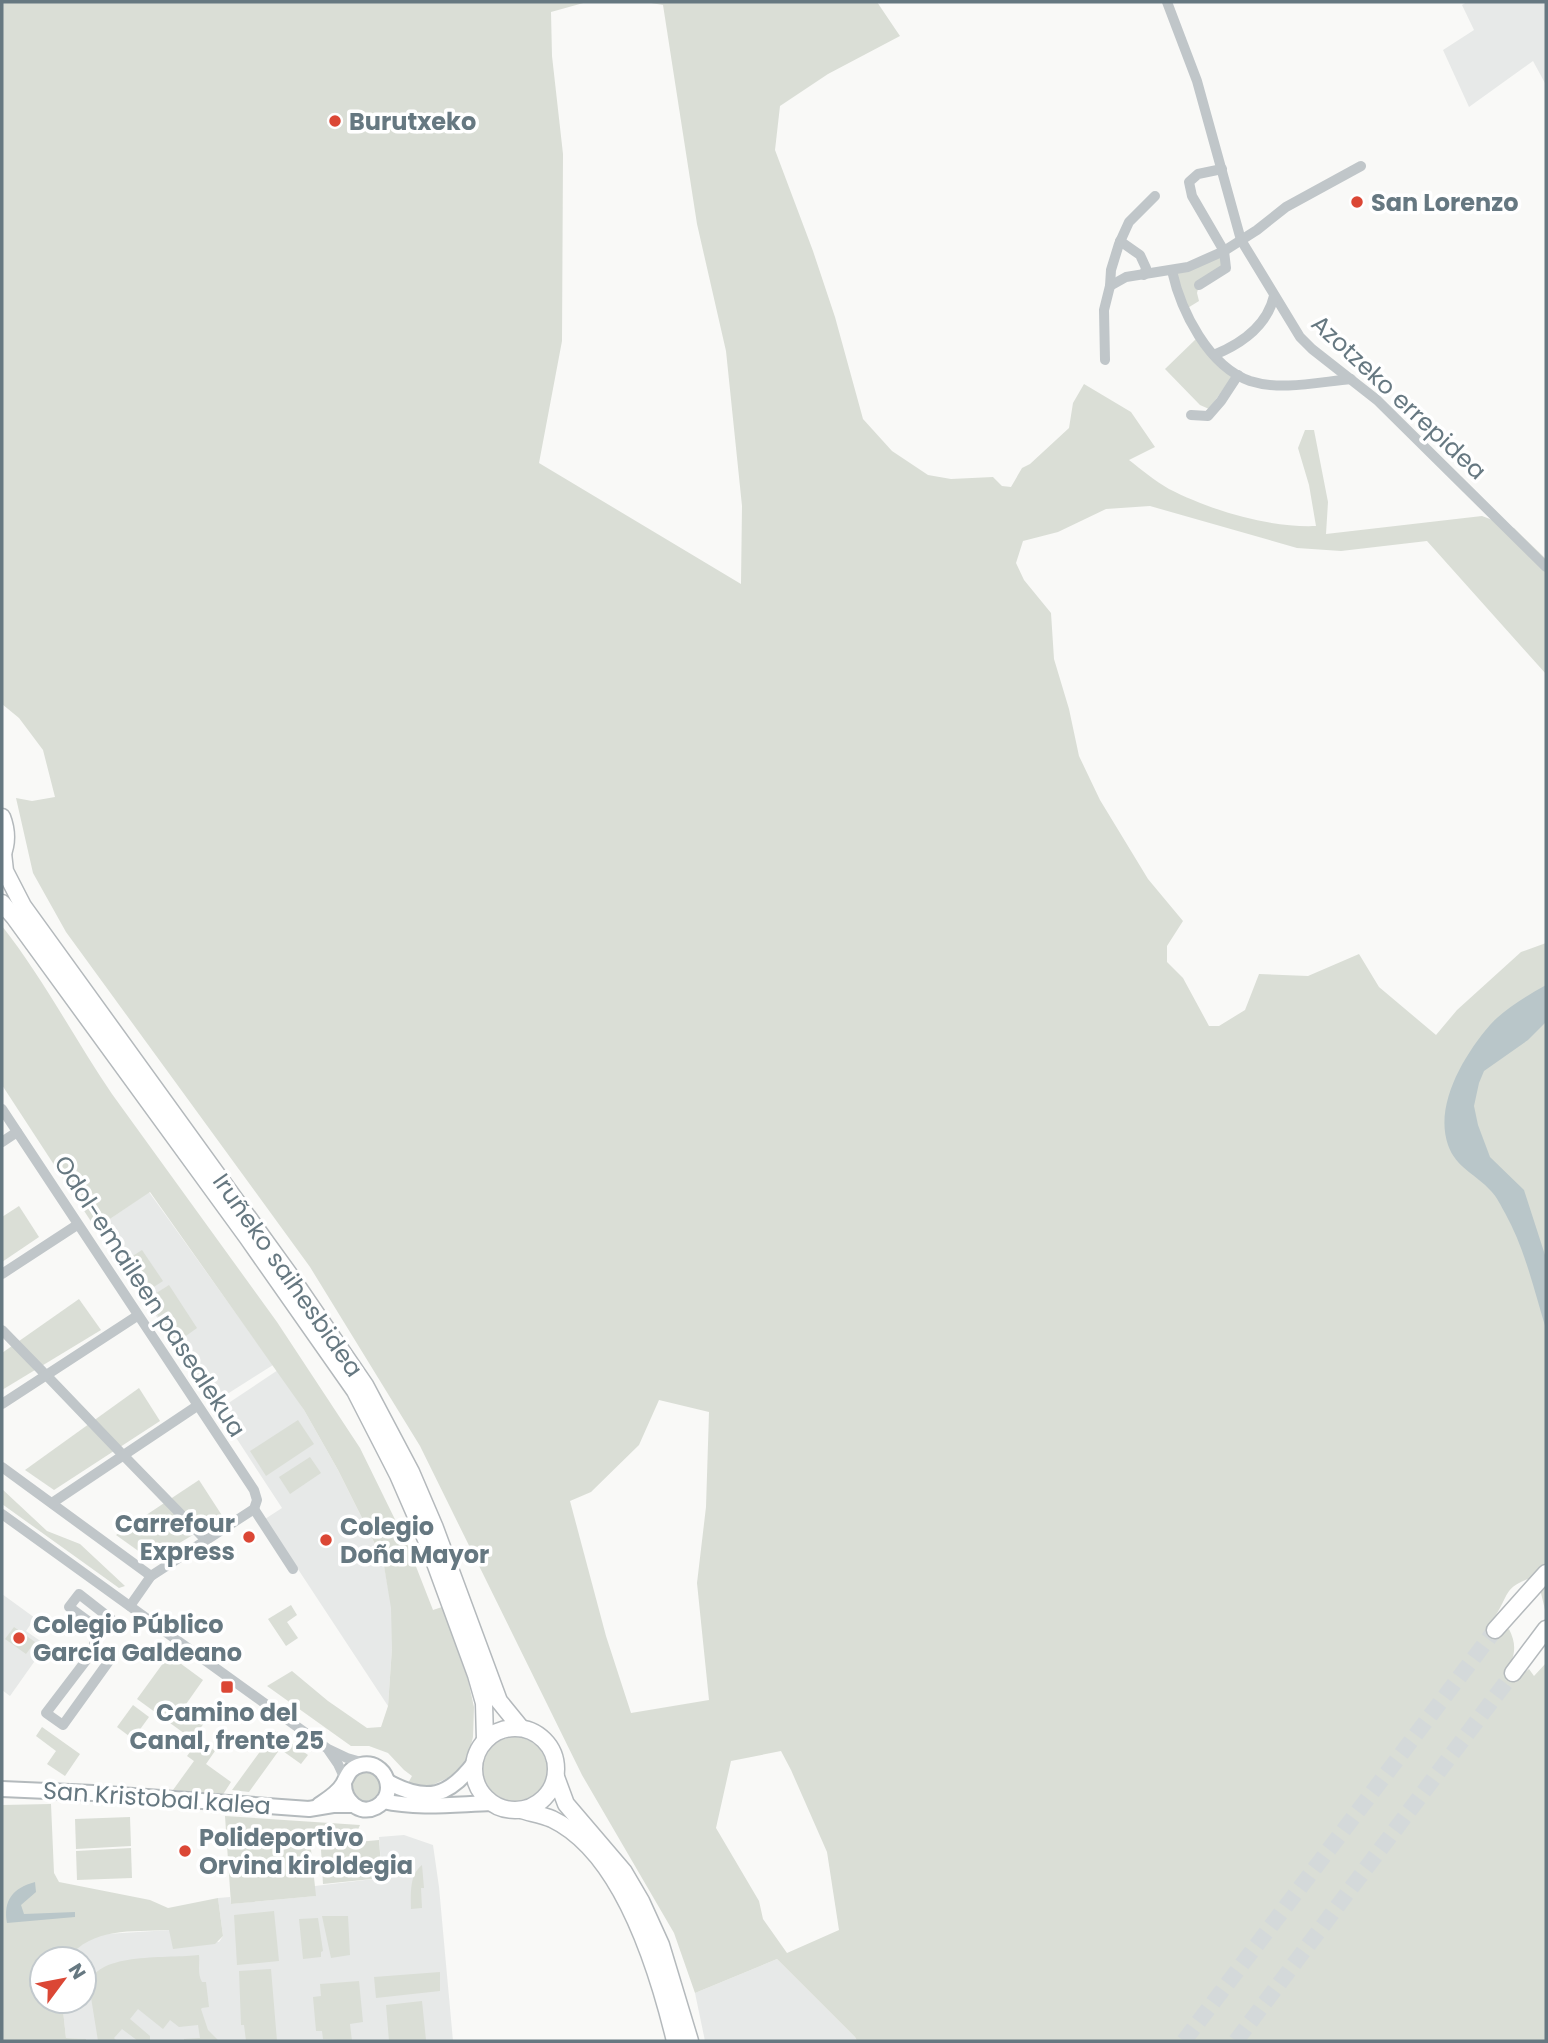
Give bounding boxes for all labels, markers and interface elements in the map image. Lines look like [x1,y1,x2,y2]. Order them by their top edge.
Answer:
place label: Burutxeko [349,105,476,138]
marker: Burutxeko [327,113,343,129]
place label: San Lorenzo [1371,186,1518,219]
marker: San Lorenzo [1349,194,1365,210]
street label: Azotzeko errepidea [1304,307,1494,487]
street label: Odol-emaileen pasealekua [46,1149,254,1443]
street label: Iruñeko saihesbidea [205,1167,371,1383]
place label: Carrefour Express [115,1507,235,1568]
place label: Colegio Doña Mayor [340,1510,489,1571]
marker: Carrefour Express [241,1529,257,1545]
marker: Colegio Doña Mayor [318,1532,334,1548]
place label: Colegio Público García Galdeano [33,1608,242,1669]
marker: Colegio Público García Galdeano [11,1630,27,1646]
marker: Camino del Canal, frente 25 [219,1679,235,1695]
place label: Camino del Canal, frente 25 [130,1696,324,1757]
street label: San Kristobal kalea [42,1774,272,1822]
place label: Polideportivo Orvina kiroldegia [199,1821,413,1882]
marker: Polideportivo Orvina kiroldegia [177,1843,193,1859]
north arrow [28,1945,98,2015]
text: N [62,1958,92,1984]

